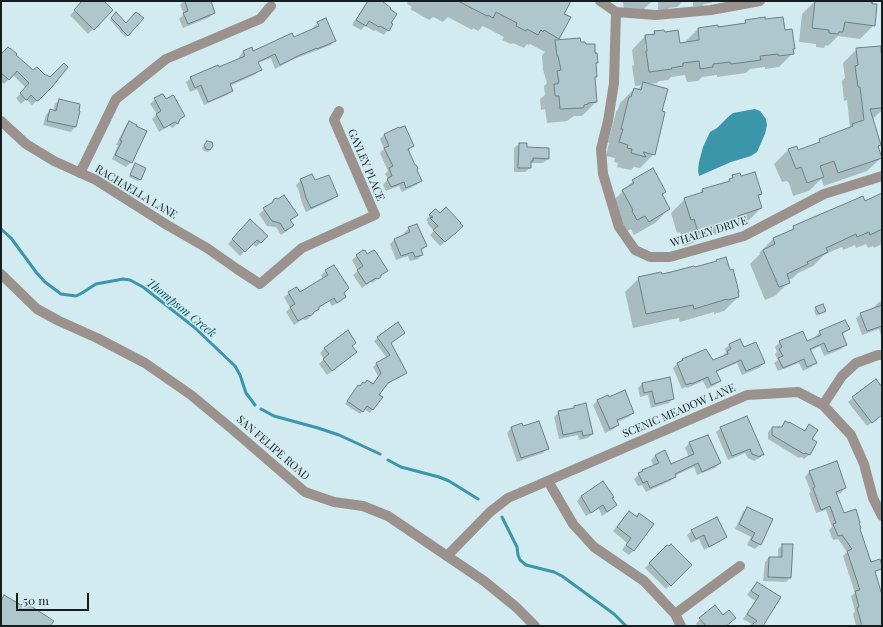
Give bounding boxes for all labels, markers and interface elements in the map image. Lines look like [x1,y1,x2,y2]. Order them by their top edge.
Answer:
street label: GAYLEY PLACE [345,127,387,203]
street label: RACHAELLA LANE [93,162,179,222]
street label: WHALEY DRIVE [669,214,749,250]
water label: Thompson Creek [143,275,219,341]
street label: SCENIC MEADOW LANE [621,381,737,441]
street label: SAN FELIPE ROAD [234,413,312,483]
scale bar [18,585,91,611]
text: 50 m [23,592,49,608]

